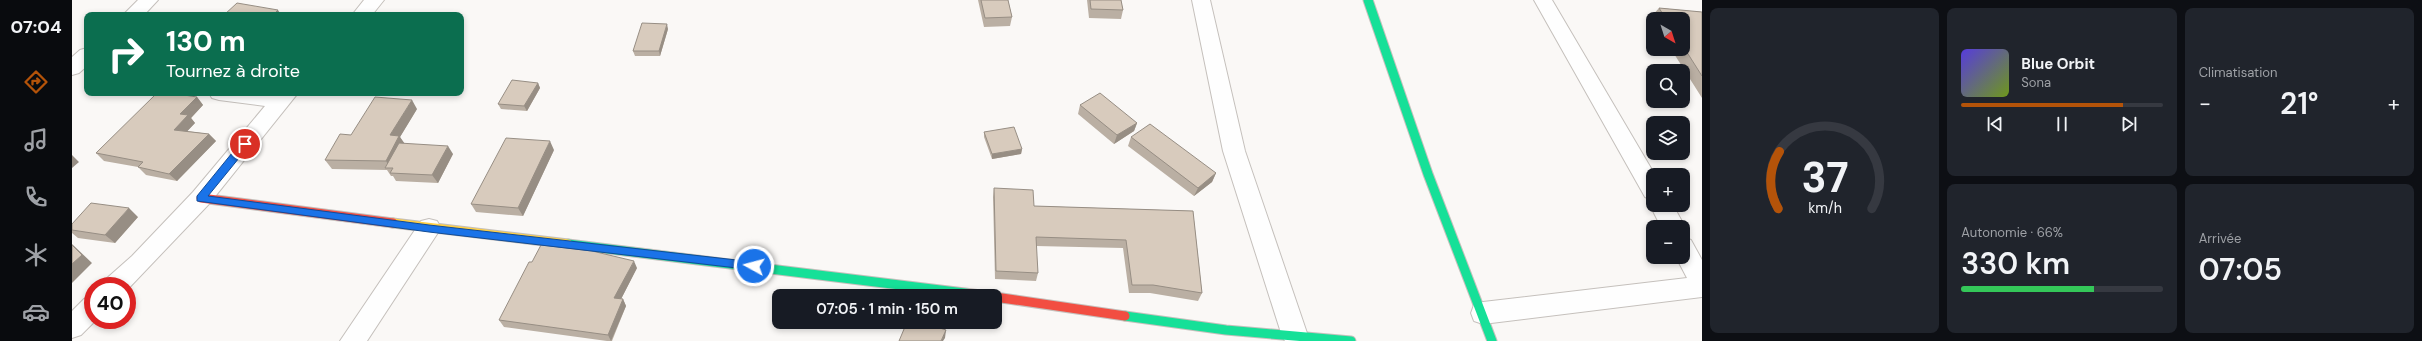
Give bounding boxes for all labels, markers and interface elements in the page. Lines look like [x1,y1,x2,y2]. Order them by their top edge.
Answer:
north arrow [1646,12,1690,56]
map controls [1646,12,1690,264]
text: 07:04 [10,15,62,39]
text: 130 m [166,23,246,60]
icon: right [100,28,152,80]
text: Blue Orbit [2021,54,2095,74]
text: Tournez à droite [166,59,300,83]
button: search [1646,64,1690,108]
text: Climatisation [2199,64,2278,81]
icon: directions [22,68,50,96]
text: Sona [2021,74,2051,91]
text: 21° [2280,84,2319,123]
text: − [2199,89,2211,118]
text: + [2388,89,2400,118]
icon: previous [1984,113,2006,135]
icon: pause [2051,113,2073,135]
icon: next [2118,113,2140,135]
button: layers [1646,116,1690,160]
icon: music [22,126,50,154]
pin [228,127,262,161]
icon: arrive [234,133,256,155]
text: 37 [1801,150,1848,204]
button: + [1646,168,1690,212]
icon: phone [22,183,50,211]
text: km/h [1808,198,1842,216]
button: − [1646,220,1690,264]
text: Autonomie · 66% [1961,224,2063,241]
text: Arrivée [2199,230,2241,247]
icon: climate [22,241,50,269]
text: 330 km [1961,244,2070,283]
position arrow [733,245,775,287]
text: 07:05 [2199,250,2282,289]
speed limit sign: 40 [84,277,136,329]
icon: car [22,298,50,326]
text: 07:05 · 1 min · 150 m [816,299,958,319]

